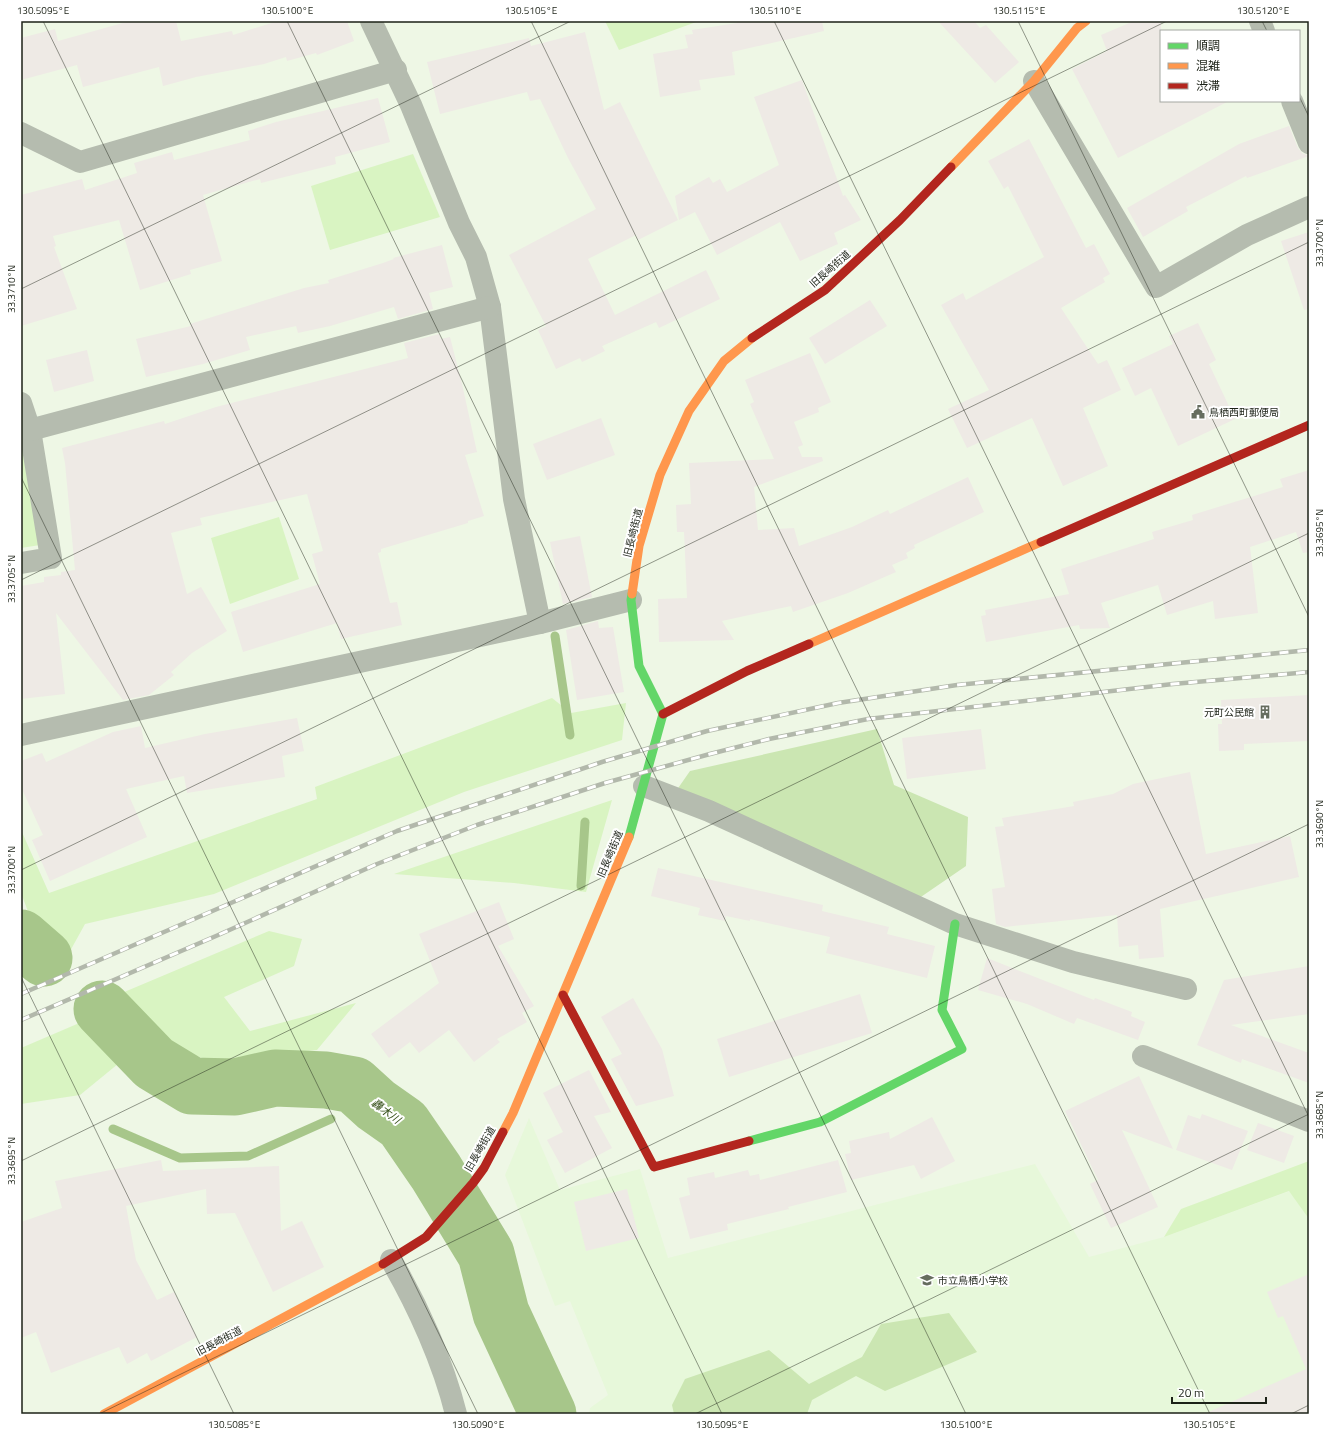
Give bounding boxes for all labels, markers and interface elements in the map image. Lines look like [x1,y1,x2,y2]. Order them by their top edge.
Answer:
text: 130.5095°E [17,3,70,18]
text: 130.5100°E [261,3,314,18]
text: 130.5105°E [505,3,558,18]
text: 130.5110°E [749,3,802,18]
text: 130.5115°E [993,3,1046,18]
text: 130.5120°E [1237,3,1290,18]
legend [1160,30,1300,102]
text: 順調 [1196,36,1220,55]
text: 混雑 [1196,56,1220,75]
text: 渋滞 [1196,76,1220,95]
text: 33.3700°N [1312,219,1327,267]
street label: 旧長崎街道 [806,247,854,291]
text: 33.3710°N [4,265,19,313]
public building icon: 鳥栖西町郵便局 [1190,404,1206,420]
place label: 鳥栖西町郵便局 [1209,405,1279,420]
street label: 旧長崎街道 [620,507,646,559]
text: 33.3695°N [1312,509,1327,557]
text: 33.3705°N [4,555,19,603]
building icon: 元町公民館 [1257,704,1273,720]
place label: 元町公民館 [1204,705,1254,720]
text: 33.3690°N [1312,800,1327,848]
street label: 旧長崎街道 [593,828,627,880]
text: 33.3700°N [4,846,19,894]
text: 33.3685°N [1312,1091,1327,1139]
water label: 轟木川 [368,1095,405,1128]
street label: 旧長崎街道 [461,1124,499,1174]
text: 33.3695°N [4,1137,19,1185]
school or university icon: 市立鳥栖小学校 [919,1272,935,1288]
place label: 市立鳥栖小学校 [938,1273,1008,1288]
street label: 旧長崎街道 [193,1323,245,1359]
scale bar [1172,1379,1266,1405]
text: 20 m [1178,1383,1204,1402]
text: 130.5085°E [208,1417,261,1432]
text: 130.5090°E [452,1417,505,1432]
text: 130.5095°E [696,1417,749,1432]
text: 130.5100°E [940,1417,993,1432]
text: 130.5105°E [1183,1417,1236,1432]

